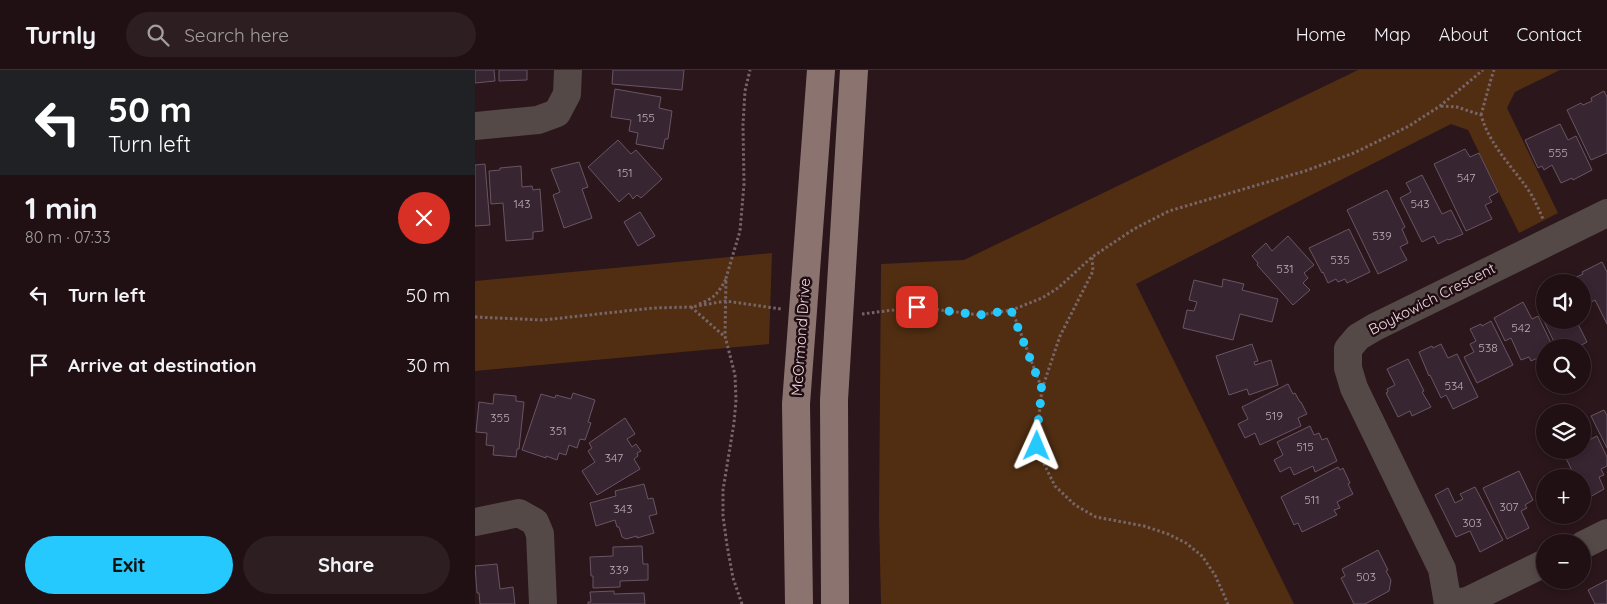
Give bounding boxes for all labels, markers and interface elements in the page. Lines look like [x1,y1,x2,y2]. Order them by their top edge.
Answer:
search box [126,12,476,57]
text: Turnly [25,20,96,50]
icon: search [144,21,172,49]
text: Search here [184,23,289,47]
text: Home [1296,23,1346,46]
text: Map [1374,23,1411,46]
text: About [1439,23,1489,46]
text: Contact [1517,23,1582,46]
text: 50 m [108,87,192,131]
icon: left [25,90,90,155]
house number: 155 [637,110,655,125]
text: Turn left [108,130,191,158]
house number: 555 [1548,145,1568,160]
house number: 151 [617,165,633,180]
house number: 547 [1457,170,1475,185]
text: 1 min [25,189,98,227]
button: close [398,192,450,244]
house number: 143 [514,196,530,211]
house number: 543 [1410,196,1430,211]
text: 80 m · 07:33 [25,227,111,247]
house number: 539 [1372,228,1392,243]
house number: 535 [1330,252,1350,267]
street label: Boykowich Crescent [1365,258,1498,339]
house number: 531 [1276,261,1294,276]
map controls [1536,274,1591,589]
button: sound [1536,274,1591,329]
street label: McOrmond Drive [787,277,814,397]
icon: left [25,281,53,309]
text: Turn left [68,283,146,307]
text: 50 m [406,283,450,307]
pin [896,286,938,328]
icon: arrive [903,293,931,321]
house number: 542 [1511,320,1531,335]
button: search [1536,339,1591,394]
house number: 538 [1478,340,1498,355]
icon: arrive [25,351,53,379]
text: Arrive at destination [68,353,257,377]
text: 30 m [406,353,450,377]
house number: 534 [1444,378,1464,393]
button: layers [1536,404,1591,459]
house number: 519 [1265,408,1283,423]
house number: 355 [490,410,510,425]
position arrow [1010,419,1062,471]
house number: 351 [549,423,567,438]
house number: 515 [1296,439,1314,454]
house number: 347 [605,450,623,465]
button: + [1536,469,1591,524]
house number: 511 [1304,492,1320,507]
house number: 307 [1500,499,1518,514]
house number: 343 [614,501,632,516]
house number: 303 [1462,515,1482,530]
button: − [1536,534,1591,589]
button: Exit [25,536,233,594]
button: Share [243,536,450,594]
house number: 339 [609,562,629,577]
house number: 503 [1356,569,1376,584]

